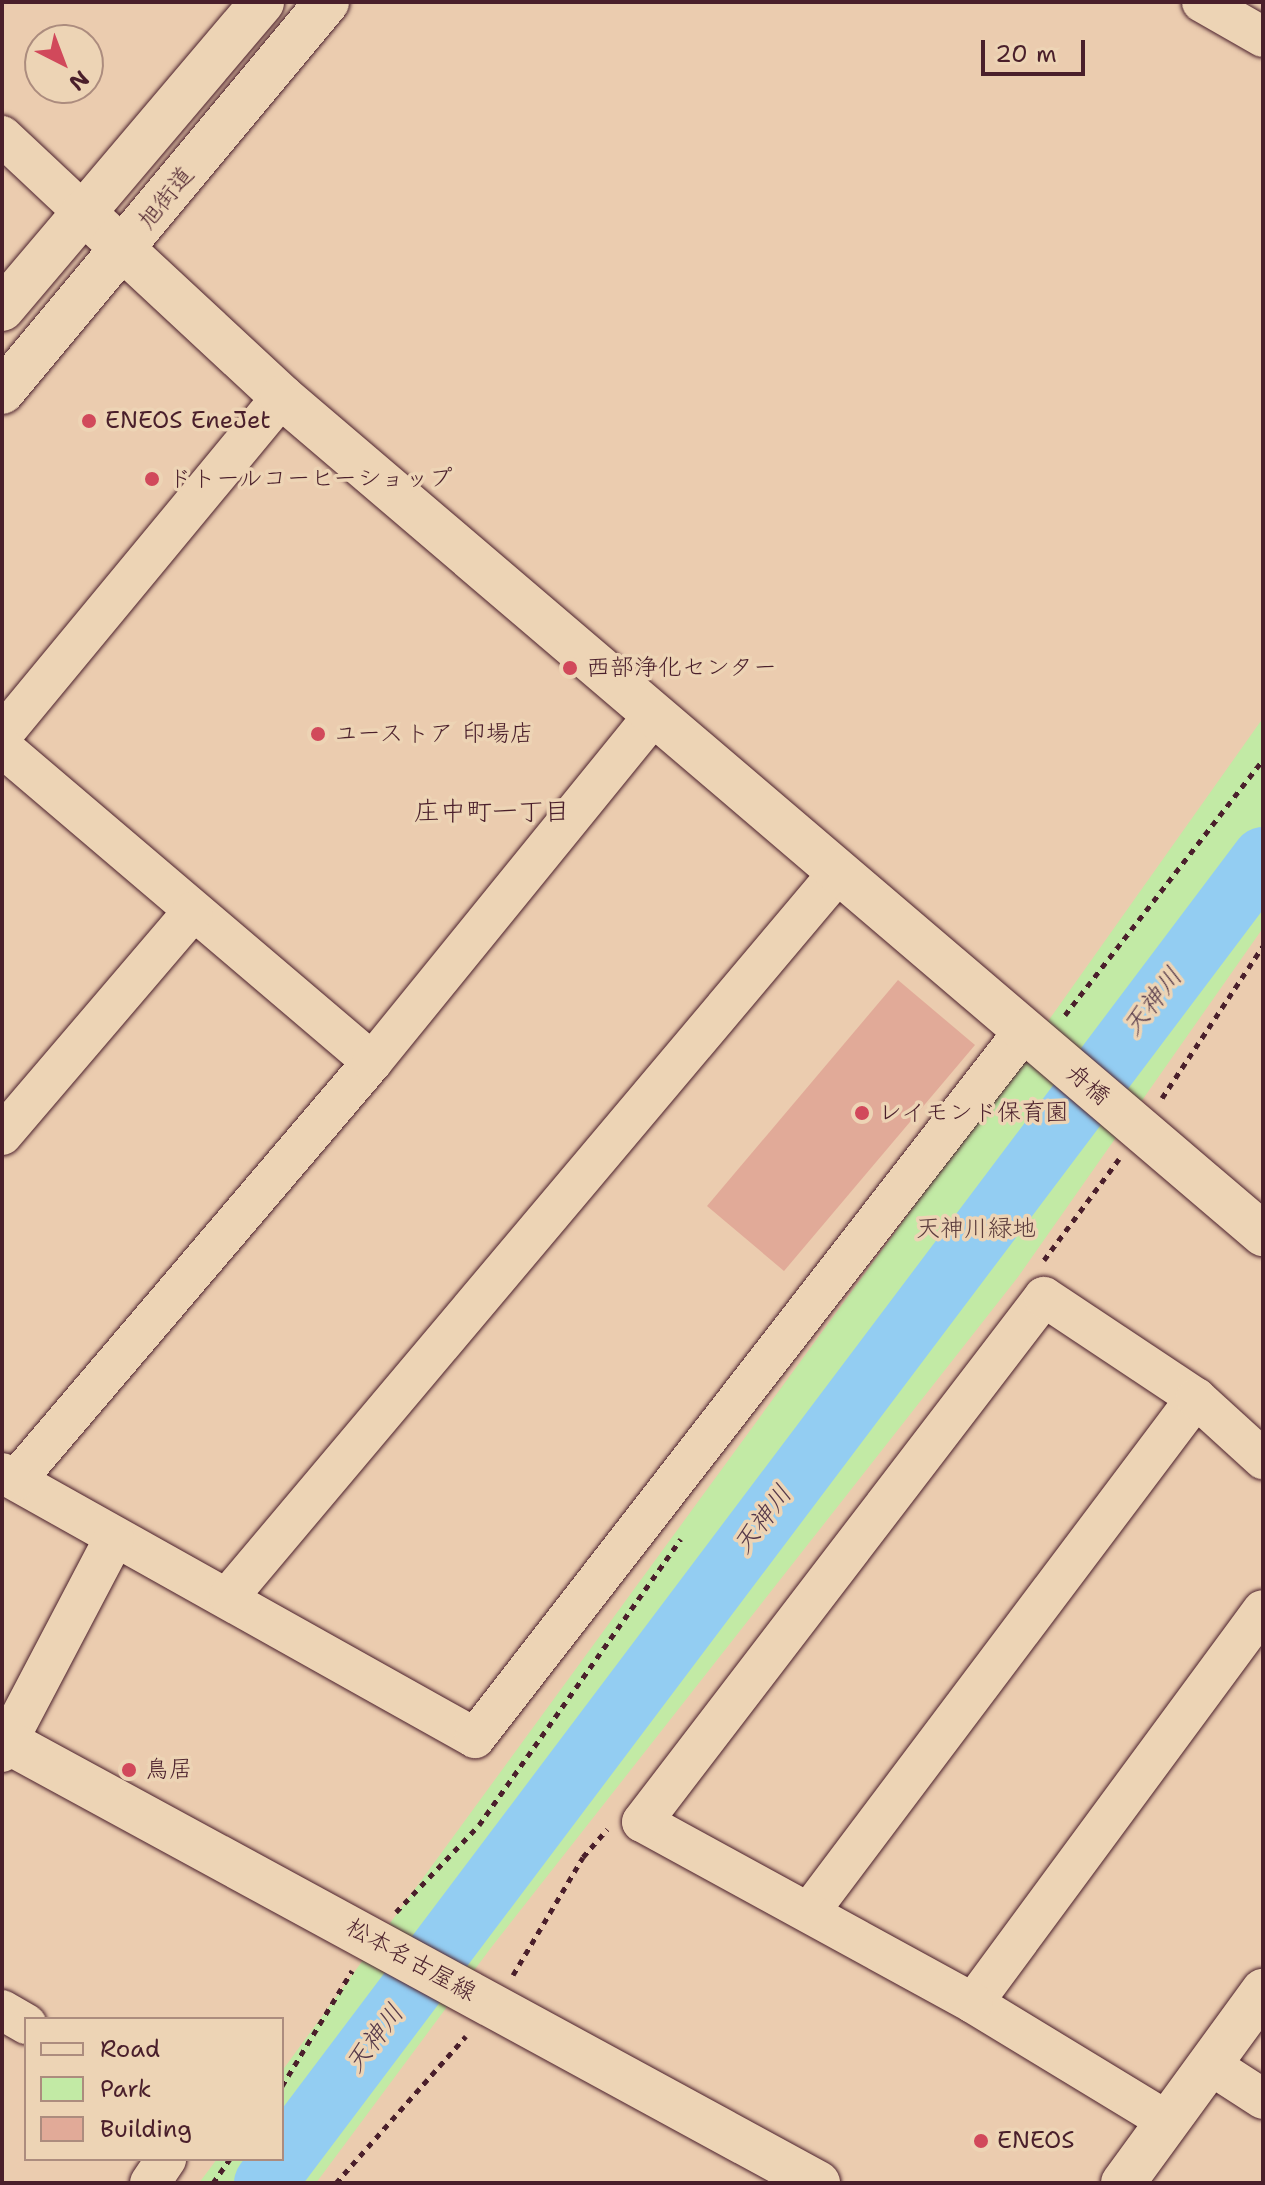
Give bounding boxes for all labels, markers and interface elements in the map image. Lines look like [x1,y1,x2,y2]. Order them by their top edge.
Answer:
north arrow [24,24,104,104]
scale bar [985,24,1089,74]
text: 20 m [995,38,1057,70]
text: N [63,64,95,97]
street label: 旭街道 [132,161,200,235]
place label: ENEOS EneJet [105,407,271,435]
marker: ENEOS EneJet [80,412,98,430]
place label: ドトールコーヒーショップ [168,465,455,493]
marker: ドトールコーヒーショップ [143,470,161,488]
place label: 西部浄化センター [586,654,778,682]
marker: 西部浄化センター [561,659,579,677]
place label: ユーストア 印場店 [334,720,533,748]
marker: ユーストア 印場店 [309,725,327,743]
district label: 庄中町一丁目 [414,795,570,827]
water label: 天神川 [1116,961,1188,1041]
street label: 舟橋 [1060,1059,1116,1111]
place label: レイモンド保育園 [878,1099,1070,1127]
marker: レイモンド保育園 [853,1104,871,1122]
park label: 天神川緑地 [916,1215,1036,1243]
water label: 天神川 [726,1478,798,1560]
place label: 鳥居 [145,1756,193,1784]
marker: 鳥居 [120,1761,138,1779]
street label: 松本名古屋線 [341,1912,481,2008]
water label: 天神川 [338,1997,410,2079]
legend [24,2017,284,2161]
text: Road [100,2033,160,2065]
text: Park [100,2073,152,2105]
text: Building [100,2113,192,2145]
place label: ENEOS [997,2127,1075,2155]
marker: ENEOS [972,2132,990,2150]

